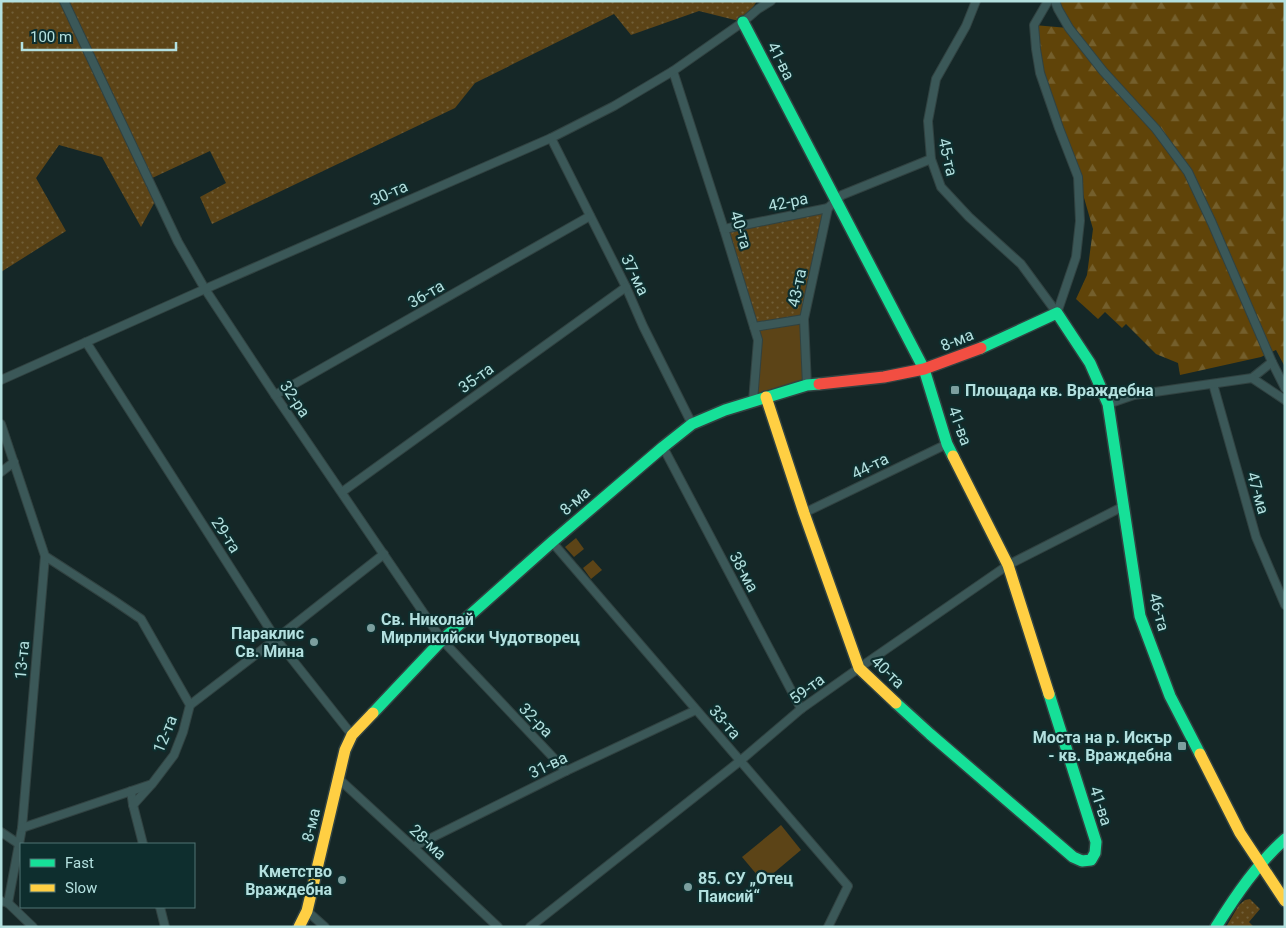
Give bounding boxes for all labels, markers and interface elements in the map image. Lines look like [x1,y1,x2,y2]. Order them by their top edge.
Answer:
scale bar [22,20,176,52]
text: 100 m [30,28,72,46]
street label: 41-ва [763,39,799,83]
street label: 45-та [934,136,962,178]
street label: 30-та [367,176,411,210]
street label: 42-ра [766,189,810,215]
street label: 40-та [726,209,756,251]
street label: 37-ма [617,252,653,298]
street label: 43-та [784,267,810,309]
street label: 36-та [404,276,448,312]
street label: 8-ма [938,325,976,355]
street label: 35-та [455,359,497,397]
street label: 32-ра [276,377,314,421]
place label: Площада кв. Враждебна [965,381,1154,400]
marker: Площада кв. Враждебна [949,384,961,396]
street label: 41-ва [944,404,976,448]
street label: 44-та [848,449,892,483]
street label: 47-ма [1243,470,1273,516]
street label: 8-ма [556,483,594,519]
street label: 29-та [207,514,245,556]
street label: 38-ма [726,549,762,595]
street label: 46-та [1145,591,1173,633]
place label: Св. Николай Мирликийски Чудотворец [381,610,580,647]
marker: Св. Николай Мирликийски Чудотворец [365,622,377,634]
place label: Параклис Св. Мина [231,624,304,661]
marker: Параклис Св. Мина [308,636,320,648]
street label: 13-та [11,640,33,680]
street label: 40-та [867,652,909,692]
street label: 59-та [786,670,828,708]
street label: 32-ра [515,699,557,741]
street label: 33-та [705,701,745,743]
street label: 12-та [149,713,181,755]
place label: Моста на р. Искър - кв. Враждебна [1033,728,1172,765]
marker: Моста на р. Искър - кв. Враждебна [1176,740,1188,752]
street label: 31-ва [526,748,570,782]
street label: 41-ва [1086,784,1116,828]
street label: 8-ма [298,806,324,844]
street label: 28-ма [406,820,450,864]
legend [20,843,195,908]
text: Fast [65,854,94,872]
place label: Кметство Враждебна [245,862,332,899]
place label: 85. СУ „Отец Паисий“ [698,869,793,906]
marker: Кметство Враждебна [336,874,348,886]
text: Slow [65,879,97,897]
marker: 85. СУ „Отец Паисий“ [682,881,694,893]

